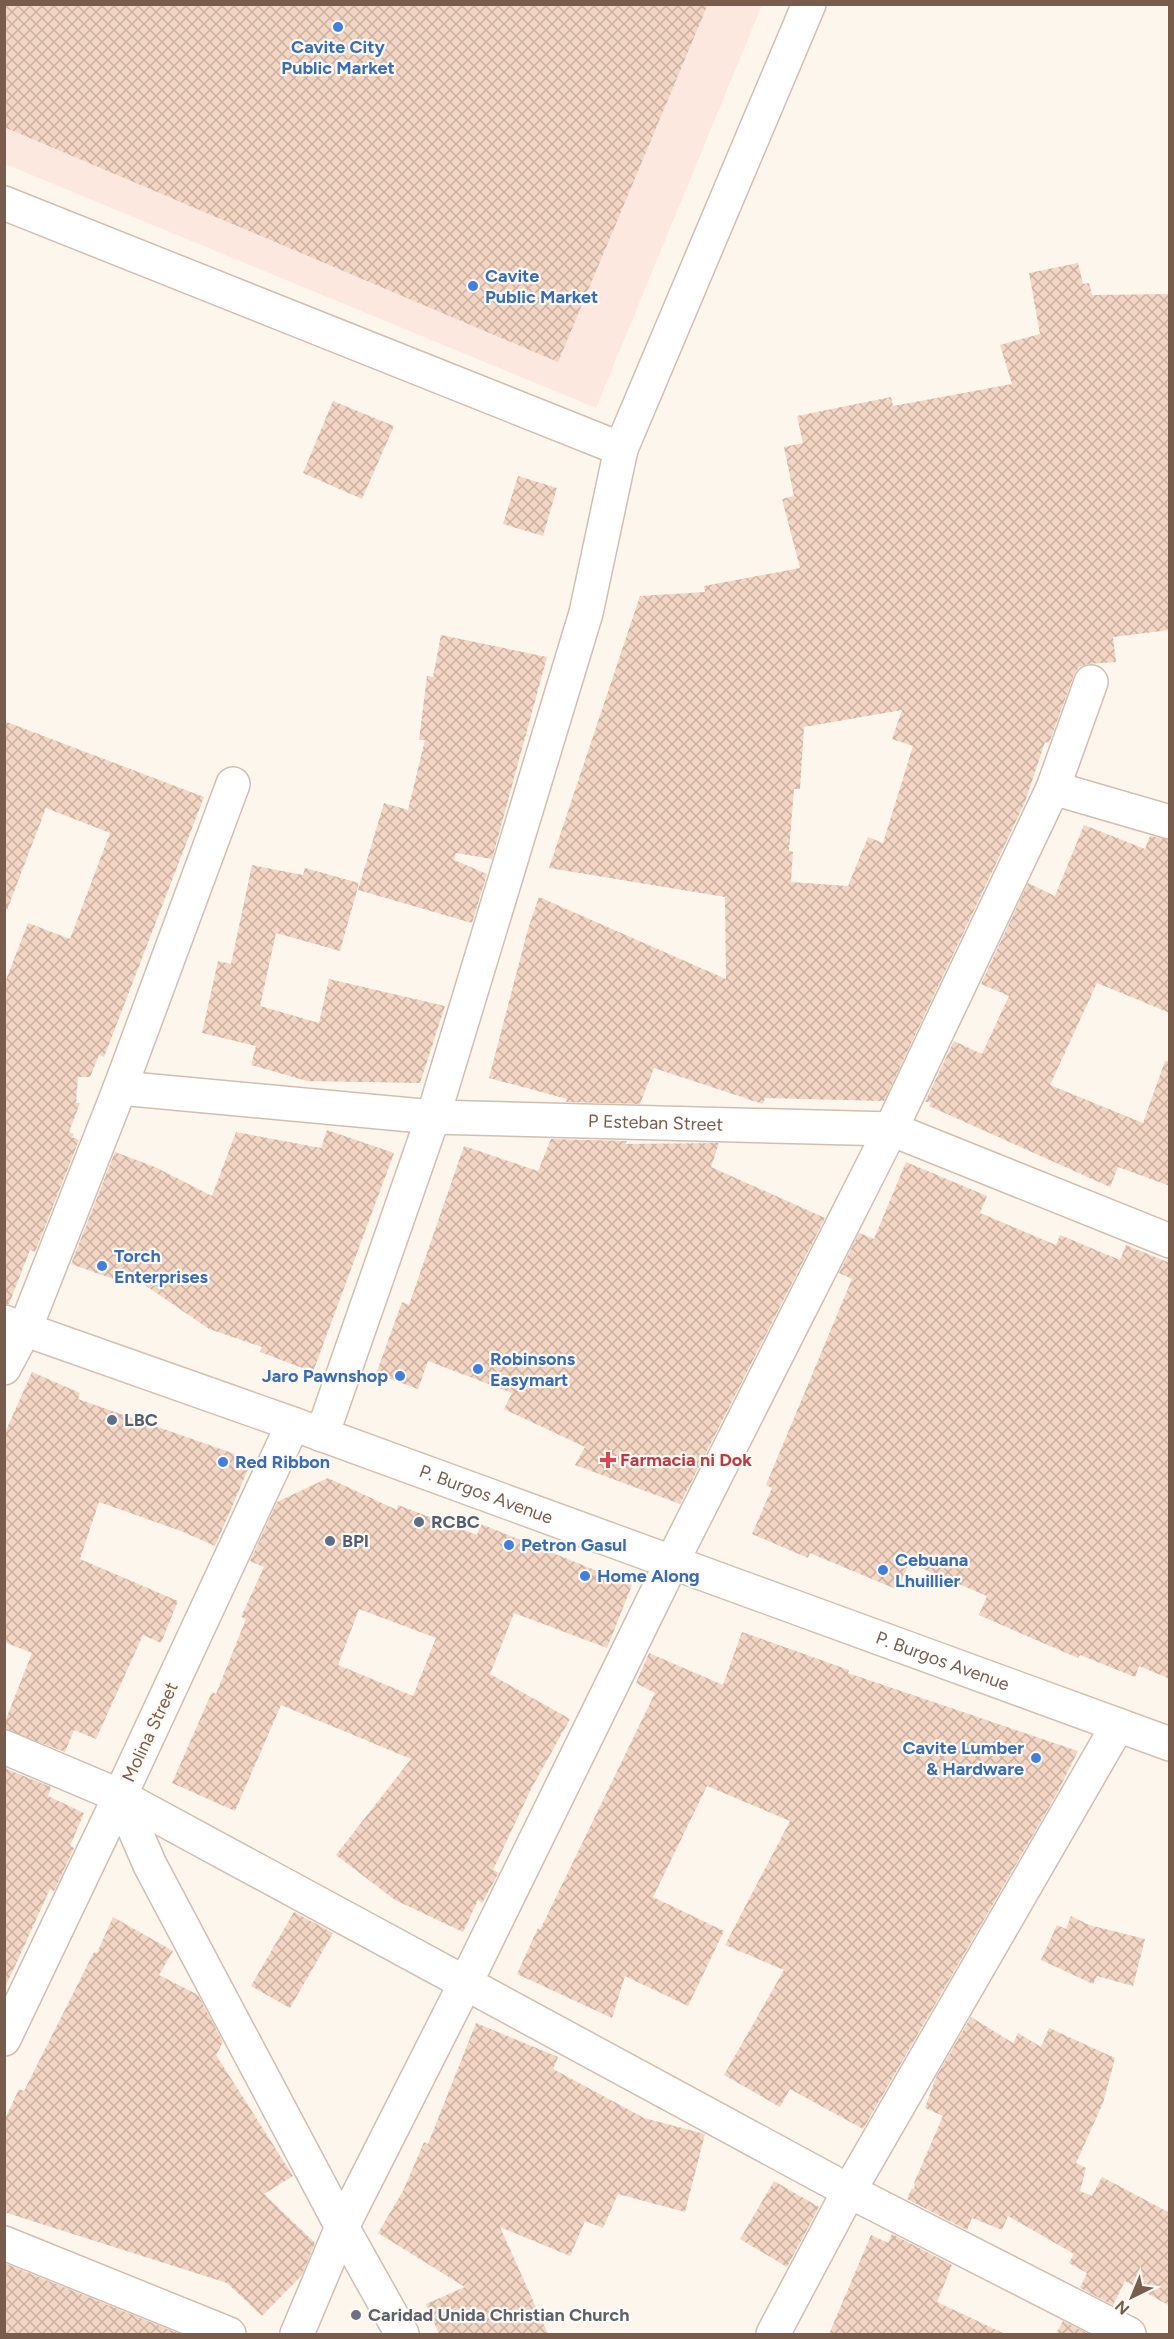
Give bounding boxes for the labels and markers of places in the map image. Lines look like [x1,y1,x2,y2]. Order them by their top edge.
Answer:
marker: Cavite City Public Market [331,20,345,34]
place label: Cavite City Public Market [281,36,395,79]
place label: Cavite Public Market [485,265,598,308]
marker: Cavite Public Market [466,279,480,293]
place label: Torch Enterprises [114,1245,208,1288]
marker: Torch Enterprises [95,1259,109,1273]
place label: Robinsons Easymart [490,1348,576,1391]
marker: Robinsons Easymart [471,1362,485,1376]
place label: Jaro Pawnshop [262,1365,388,1387]
marker: Jaro Pawnshop [393,1369,407,1383]
place label: LBC [124,1409,158,1431]
marker: LBC [105,1413,119,1427]
place label: Farmacia ni Dok [620,1449,752,1471]
place label: Red Ribbon [235,1451,330,1473]
marker: Farmacia ni Dok [601,1453,615,1467]
marker: Red Ribbon [216,1455,230,1469]
place label: RCBC [431,1511,480,1533]
marker: RCBC [412,1515,426,1529]
place label: BPI [342,1530,369,1552]
marker: BPI [323,1534,337,1548]
place label: Petron Gasul [521,1534,627,1556]
marker: Petron Gasul [502,1538,516,1552]
place label: Cebuana Lhuillier [895,1549,968,1592]
marker: Cebuana Lhuillier [876,1563,890,1577]
place label: Home Along [597,1565,700,1587]
marker: Home Along [578,1569,592,1583]
place label: Cavite Lumber & Hardware [902,1737,1024,1780]
marker: Cavite Lumber & Hardware [1029,1751,1043,1765]
place label: Caridad Unida Christian Church [368,2304,629,2326]
marker: Caridad Unida Christian Church [349,2308,363,2322]

